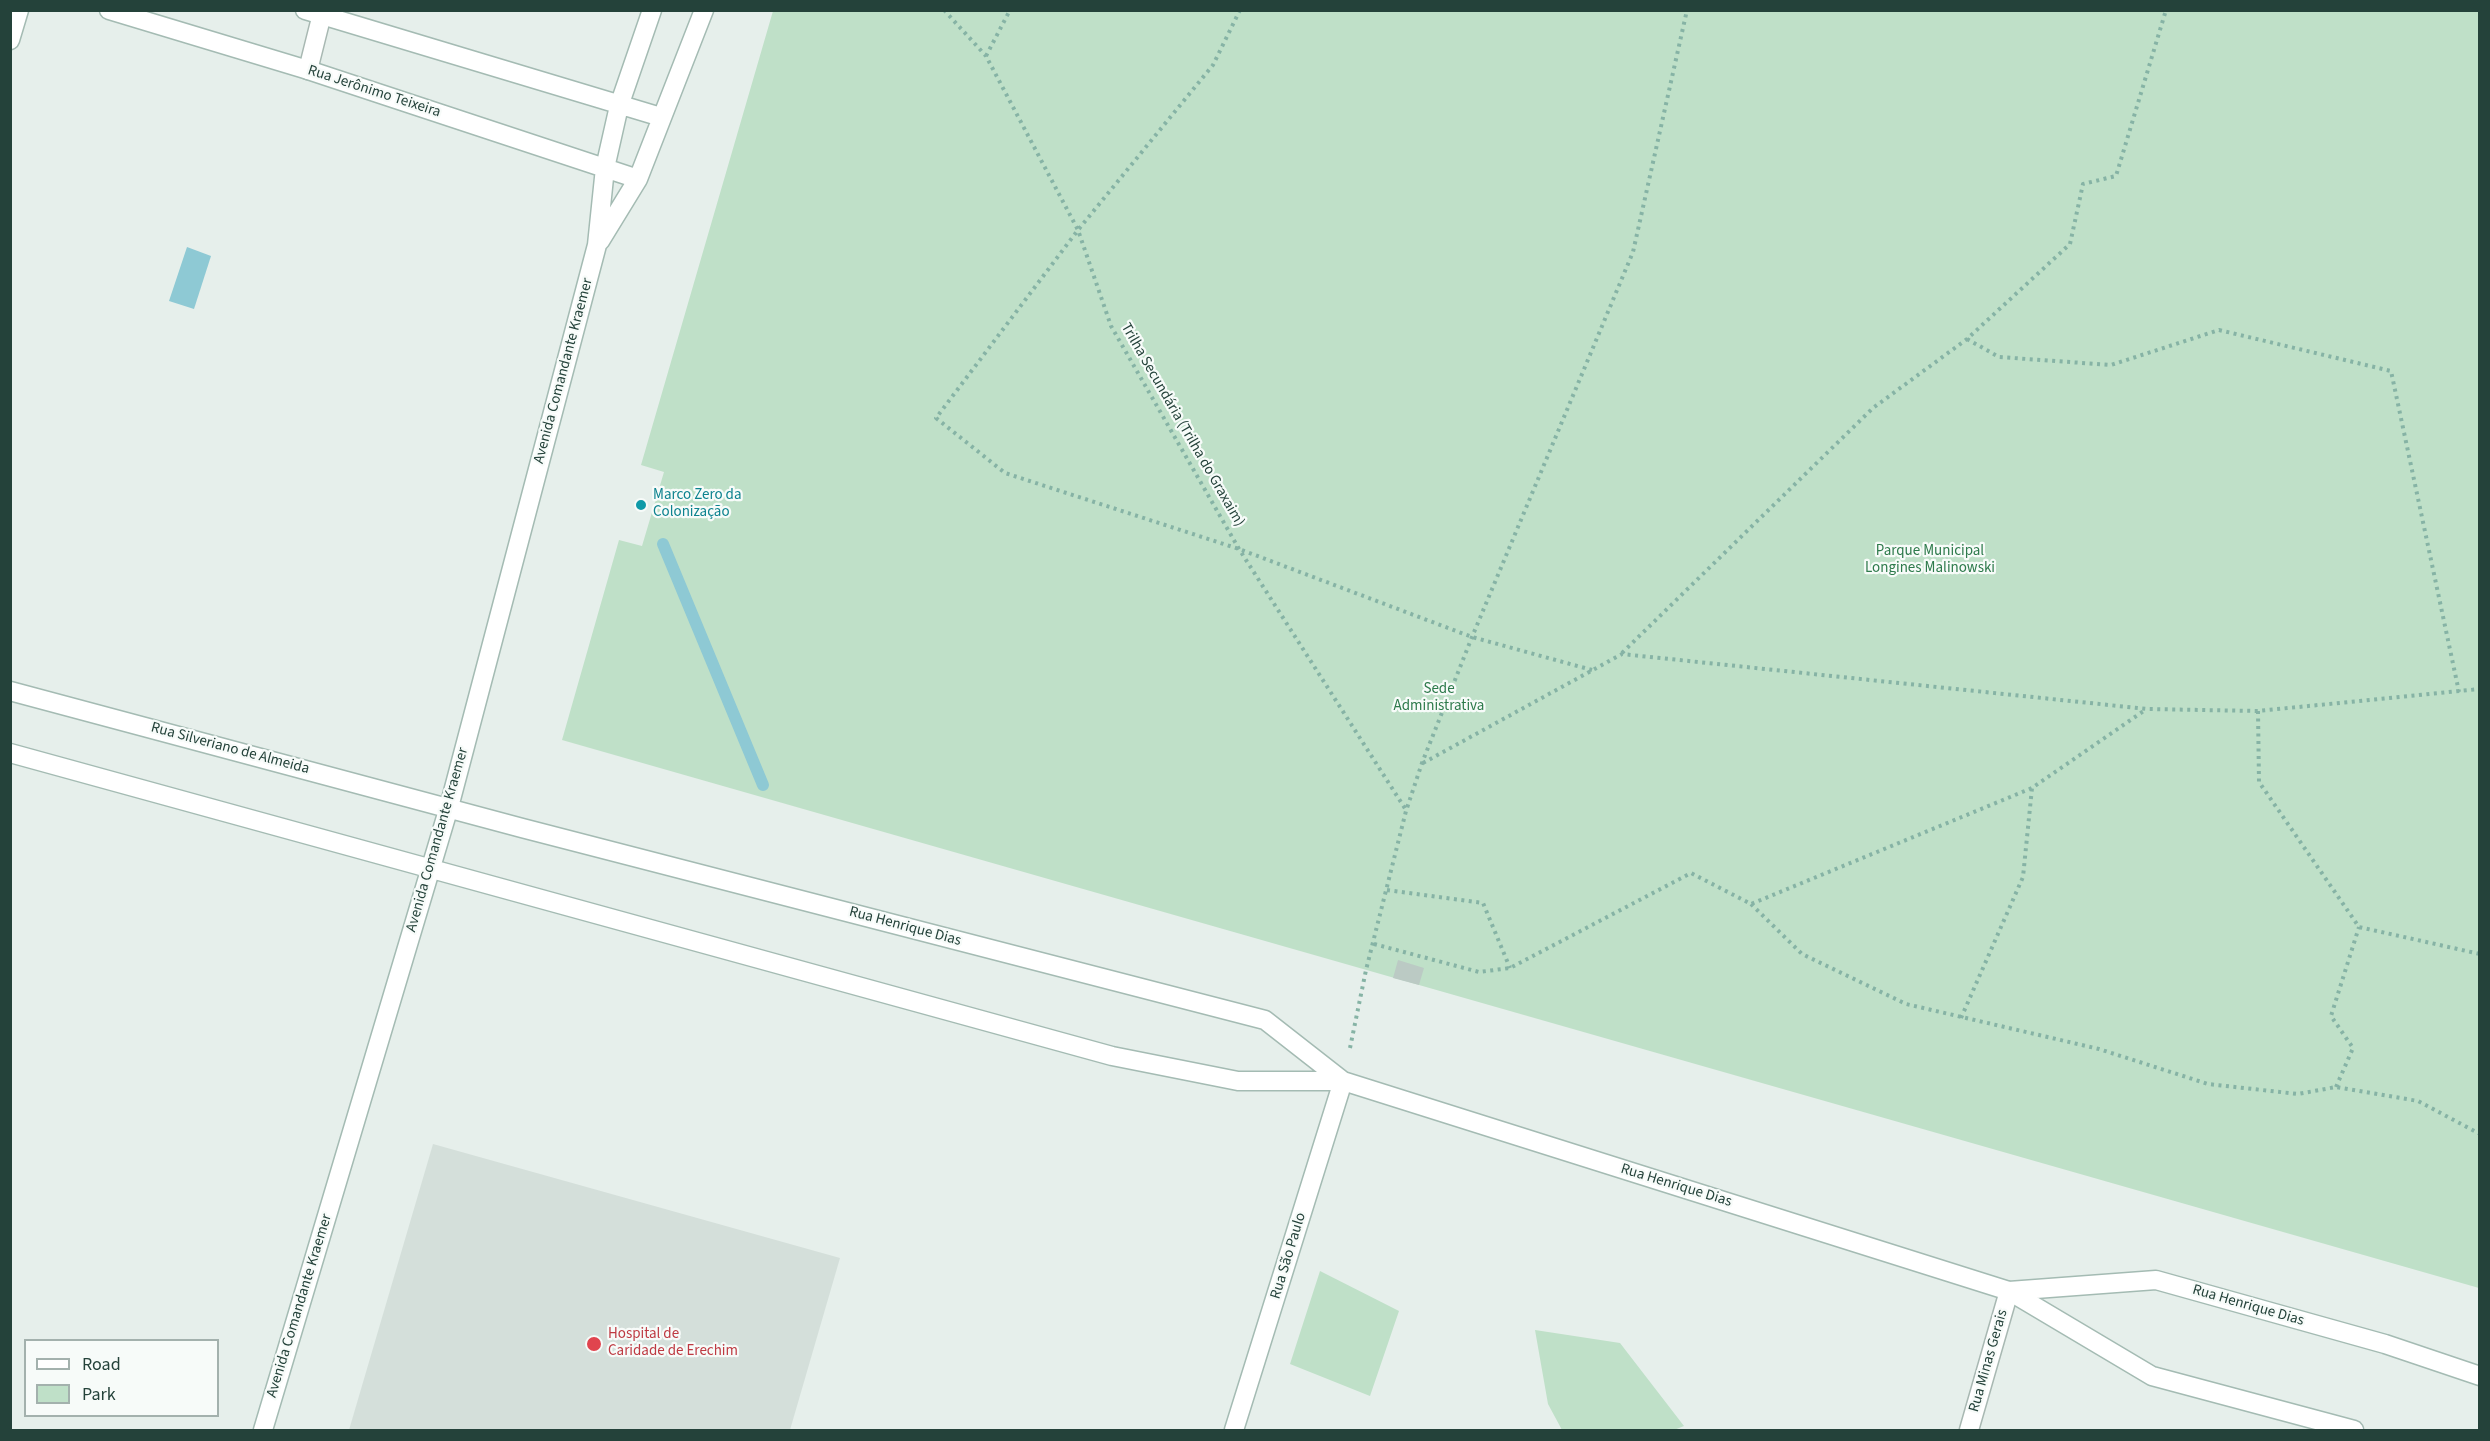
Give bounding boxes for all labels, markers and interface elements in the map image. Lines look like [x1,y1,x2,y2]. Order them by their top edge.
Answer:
street label: Rua Jerônimo Teixeira [305,62,443,122]
street label: Avenida Comandante Kraemer [531,276,597,466]
street label: Trilha Secundária (Trilha do Graxaim) [1116,320,1248,530]
place label: Marco Zero da Colonização [653,487,741,522]
marker: Marco Zero da Colonização [634,498,648,512]
park label: Parque Municipal Longines Malinowski [1865,543,1995,578]
park label: Sede Administrativa [1394,681,1484,716]
street label: Rua Silveriano de Almeida [149,719,311,779]
street label: Avenida Comandante Kraemer [403,746,473,934]
street label: Rua Henrique Dias [847,903,963,951]
street label: Rua Henrique Dias [1618,1161,1734,1211]
street label: Rua São Paulo [1267,1211,1311,1301]
street label: Avenida Comandante Kraemer [263,1212,337,1400]
street label: Rua Henrique Dias [2190,1281,2306,1331]
street label: Rua Minas Gerais [1966,1308,2012,1414]
place label: Hospital de Caridade de Erechim [608,1326,738,1361]
marker: Hospital de Caridade de Erechim [585,1335,603,1353]
legend [24,1339,219,1417]
text: Road [82,1352,121,1377]
text: Park [82,1382,116,1407]

